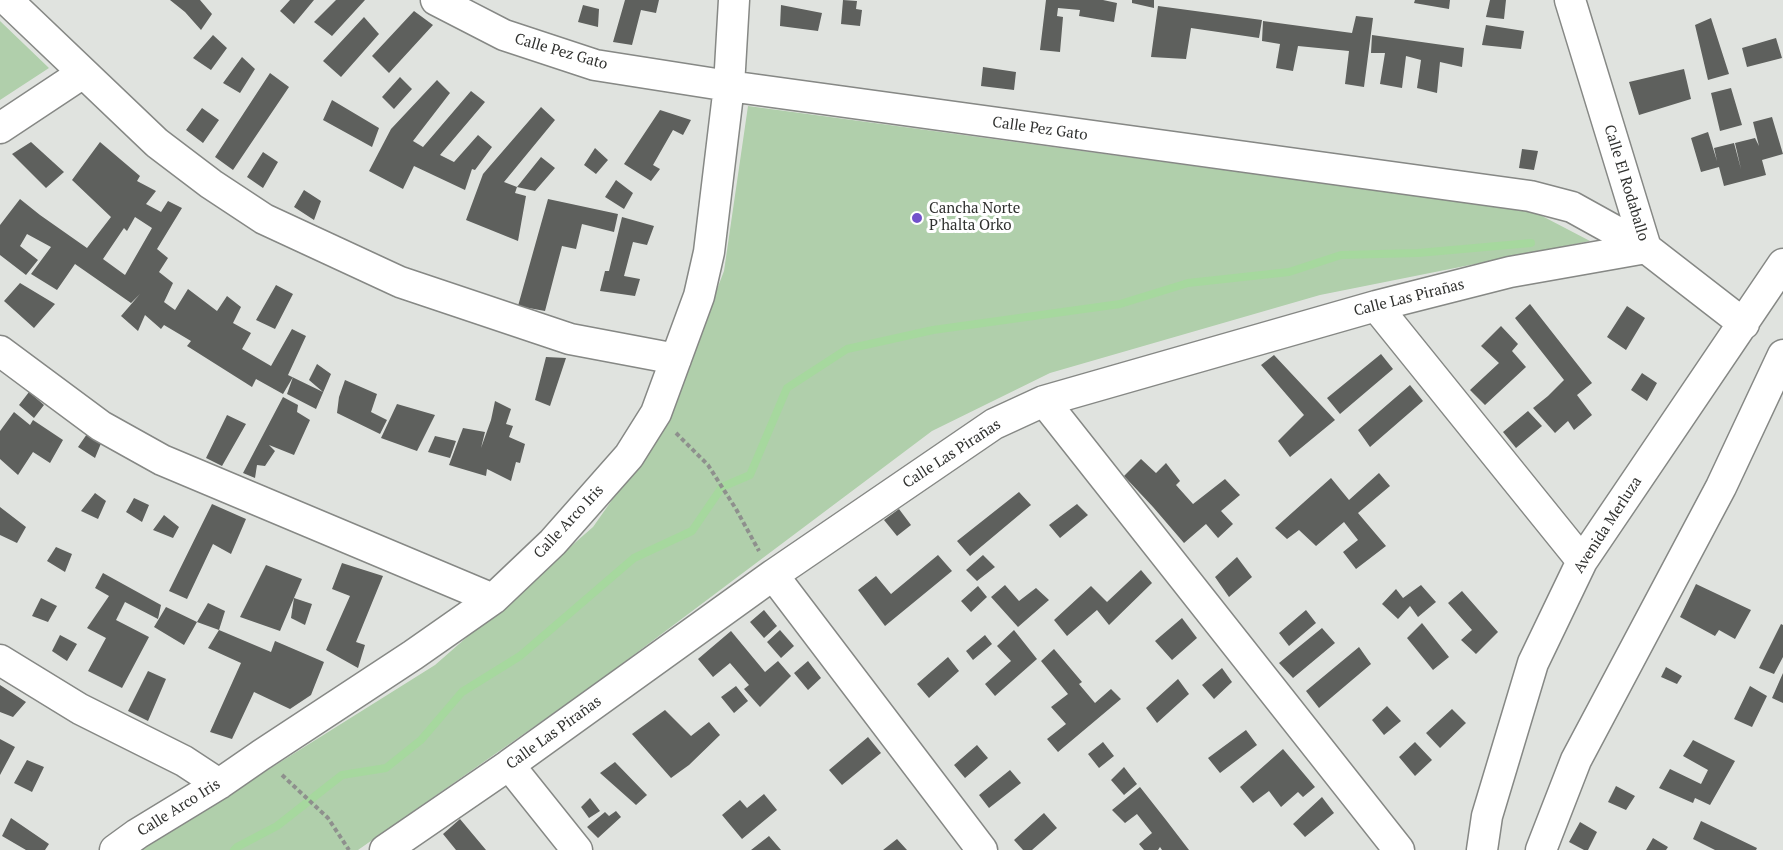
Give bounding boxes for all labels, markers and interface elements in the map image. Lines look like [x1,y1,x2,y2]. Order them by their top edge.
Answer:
street label: Calle Pez Gato [512,30,610,74]
street label: Calle Pez Gato [991,113,1089,145]
street label: Calle El Rodaballo [1600,123,1652,243]
place label: Cancha Norte P'halta Orko [929,200,1020,235]
marker: Cancha Norte P'halta Orko [910,211,924,225]
street label: Calle Las Pirañas [1352,276,1466,320]
street label: Calle Las Pirañas [900,416,1004,492]
street label: Avenida Merluza [1570,473,1646,577]
street label: Calle Arco Iris [530,481,608,563]
street label: Calle Las Pirañas [503,692,605,774]
street label: Calle Arco Iris [134,775,224,841]

